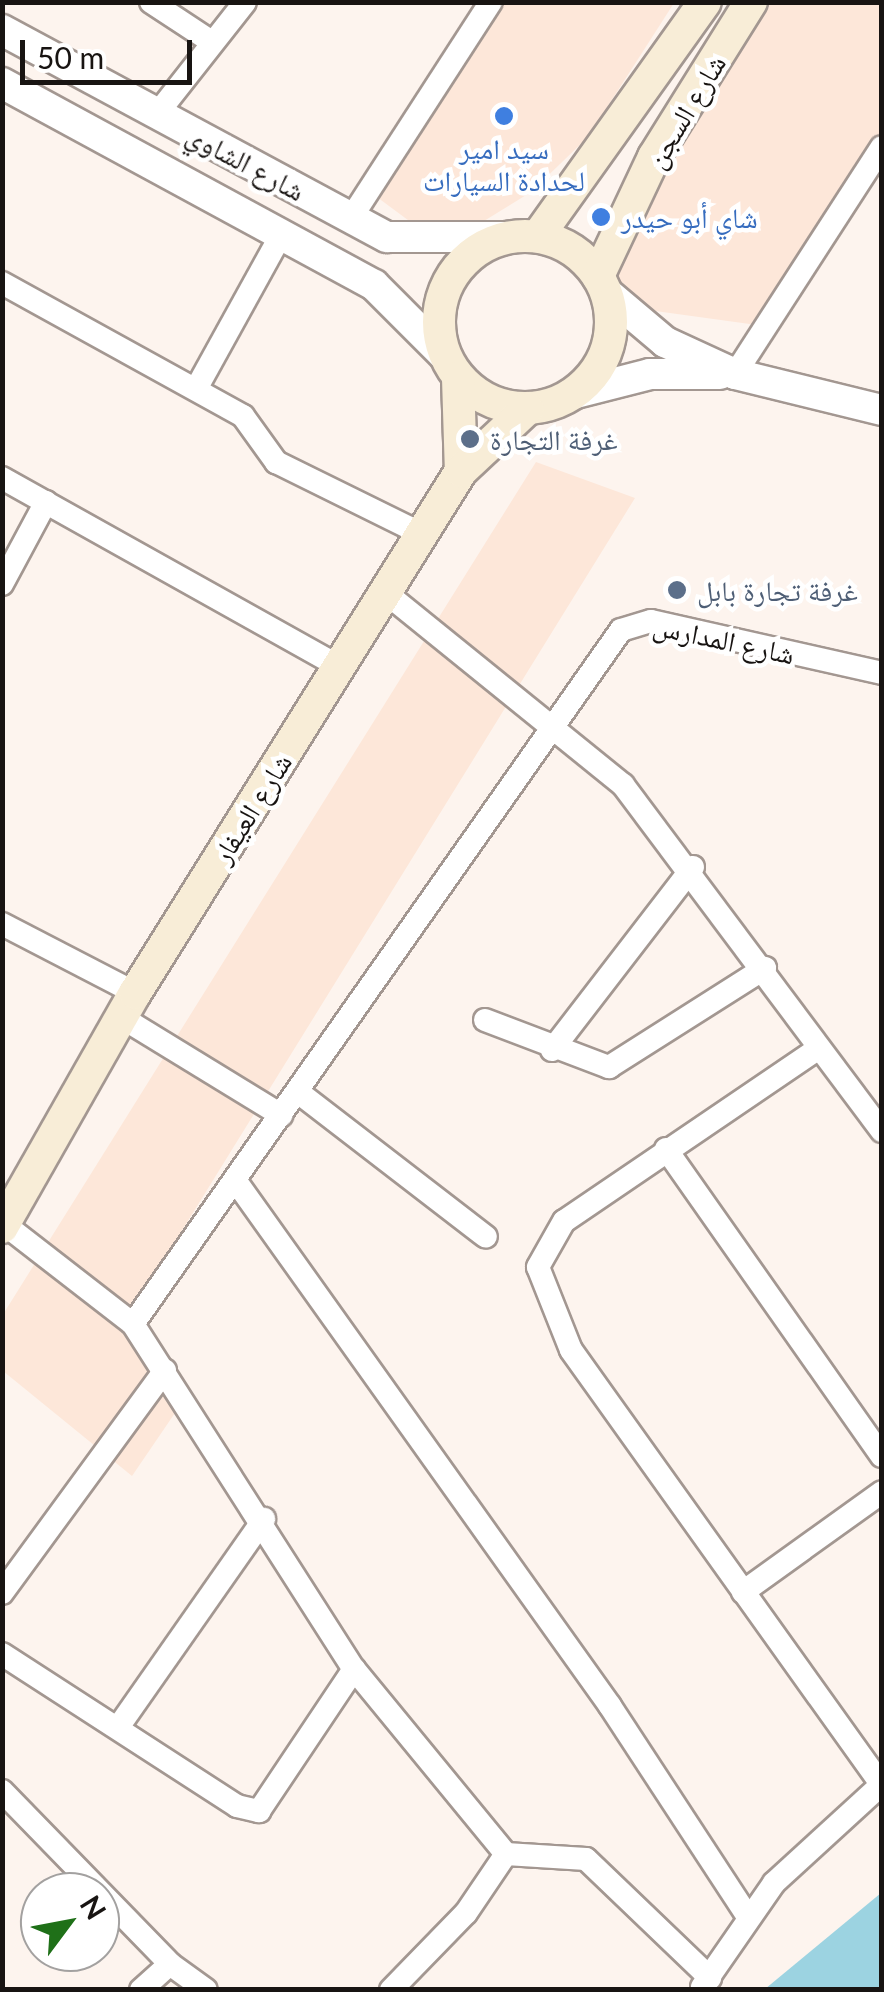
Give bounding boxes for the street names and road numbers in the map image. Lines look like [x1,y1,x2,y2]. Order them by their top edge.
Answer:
street label: شارع السجن [638,48,732,174]
street label: شارع الشاوي [181,117,311,207]
street label: شارع المدارس [650,608,798,670]
street label: شارع العيفار [204,747,298,869]

